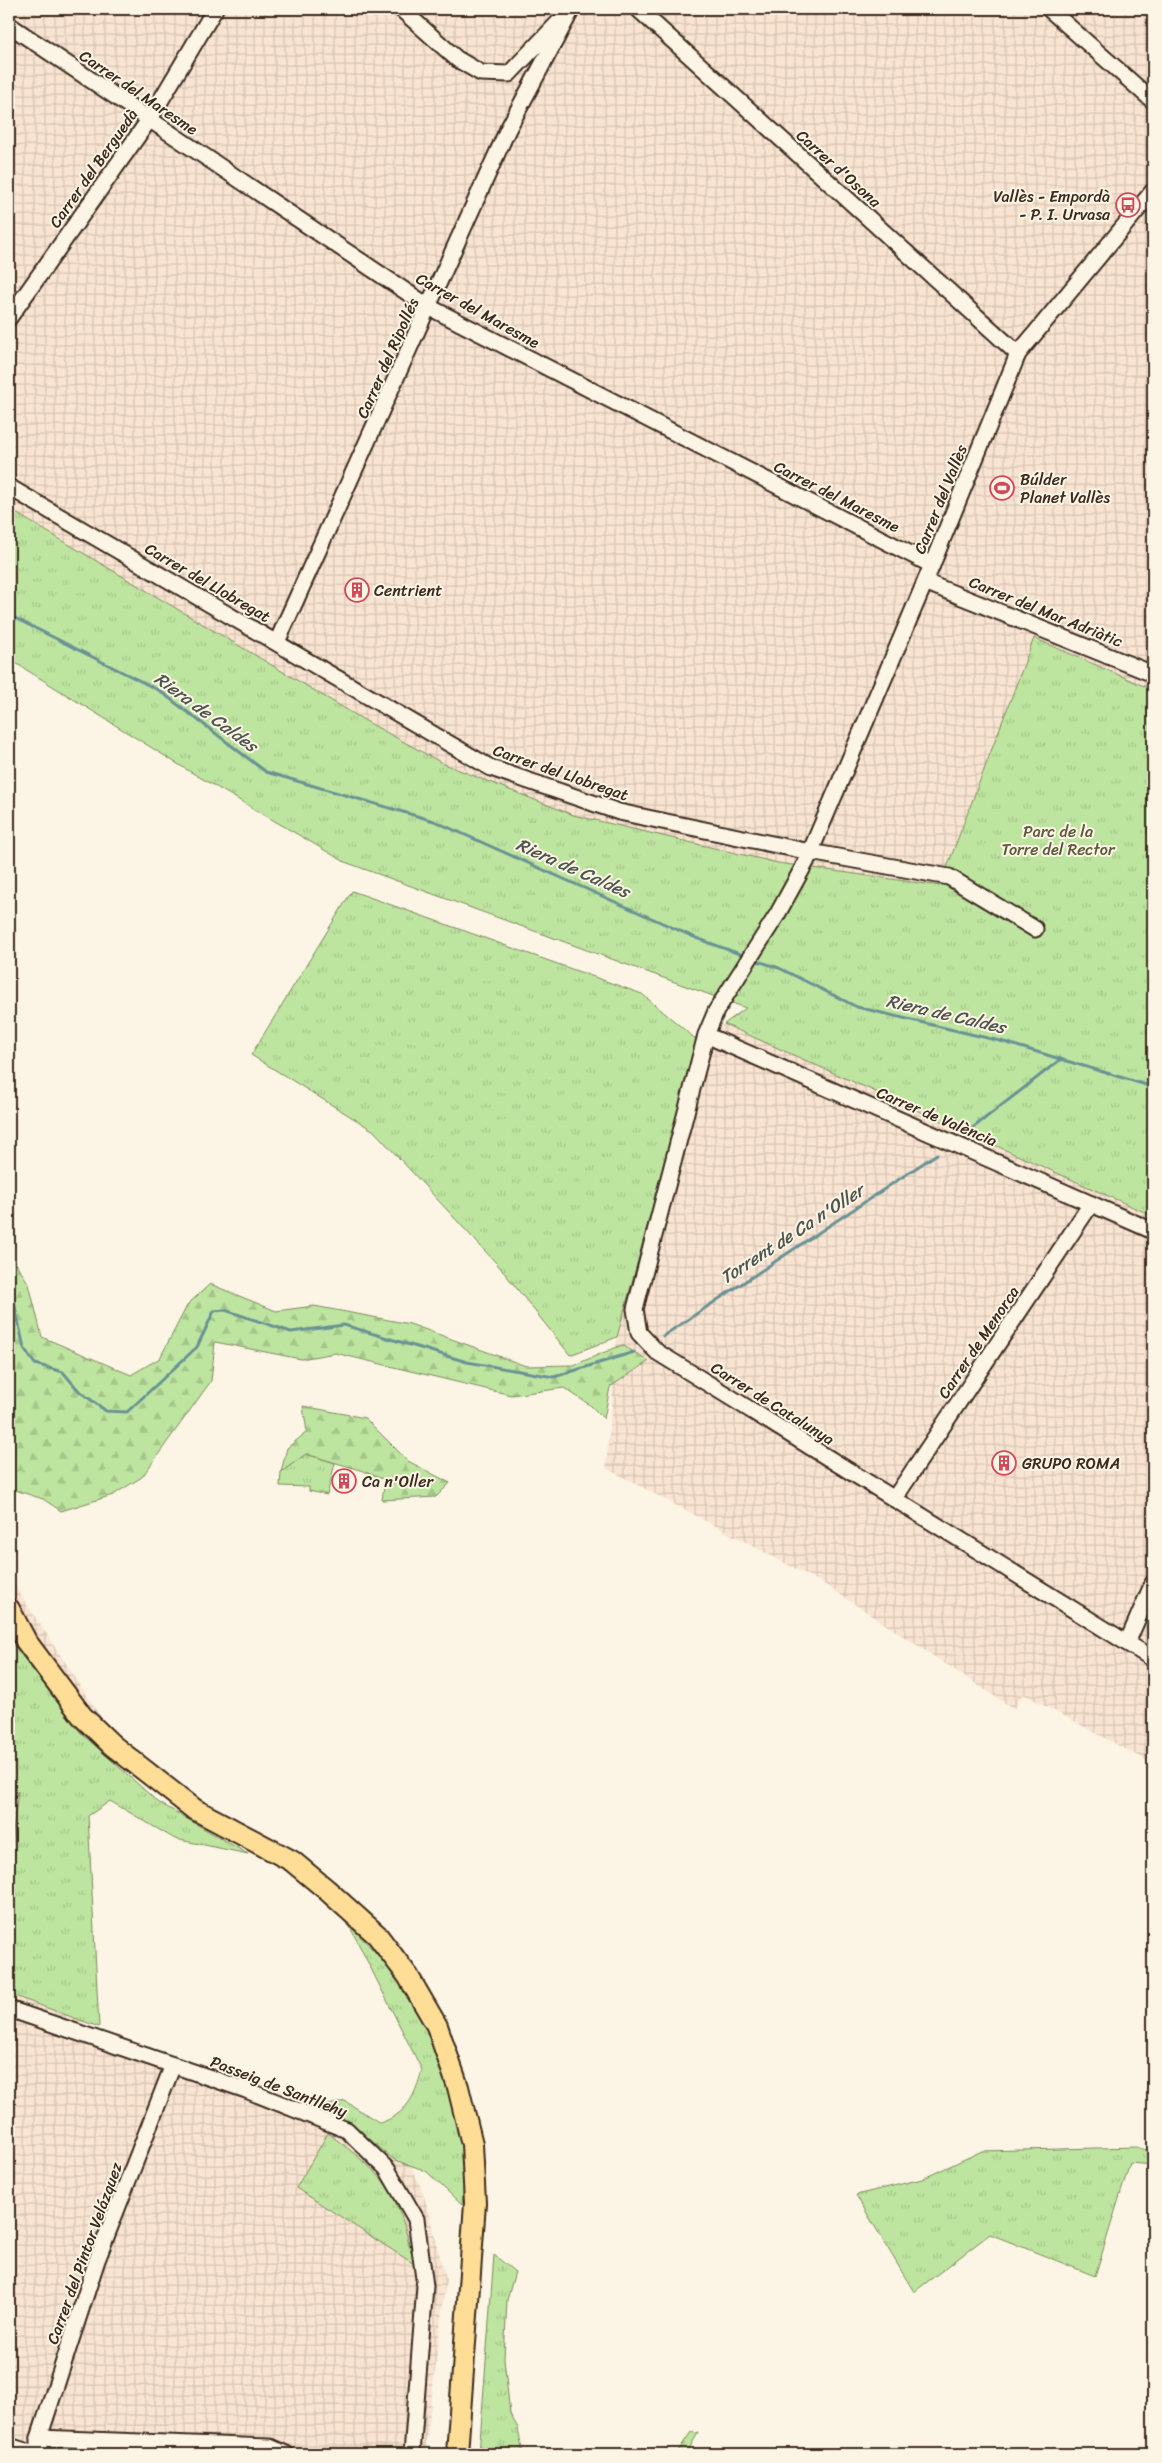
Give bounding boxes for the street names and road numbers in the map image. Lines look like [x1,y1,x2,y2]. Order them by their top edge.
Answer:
street label: Carrer del Maresme [73,42,204,143]
street label: Carrer del Berguedà [41,102,146,234]
street label: Carrer d'Osona [789,122,889,216]
street label: Carrer del Maresme [410,264,545,357]
street label: Carrer del Ripollés [348,293,427,423]
street label: Carrer del Vallès [905,439,976,558]
street label: Carrer del Maresme [769,452,905,541]
street label: Carrer del Llobregat [139,534,276,630]
street label: Carrer del Mar Adriàtic [965,567,1127,656]
street label: Carrer del Llobregat [489,736,633,809]
street label: Carrer de València [872,1078,1002,1155]
street label: Carrer de Menorca [930,1280,1027,1405]
street label: Carrer de Catalunya [705,1354,840,1453]
street label: Passeig de Santllehy [206,2047,352,2126]
street label: Carrer del Pintor Velázquez [38,2158,131,2348]

